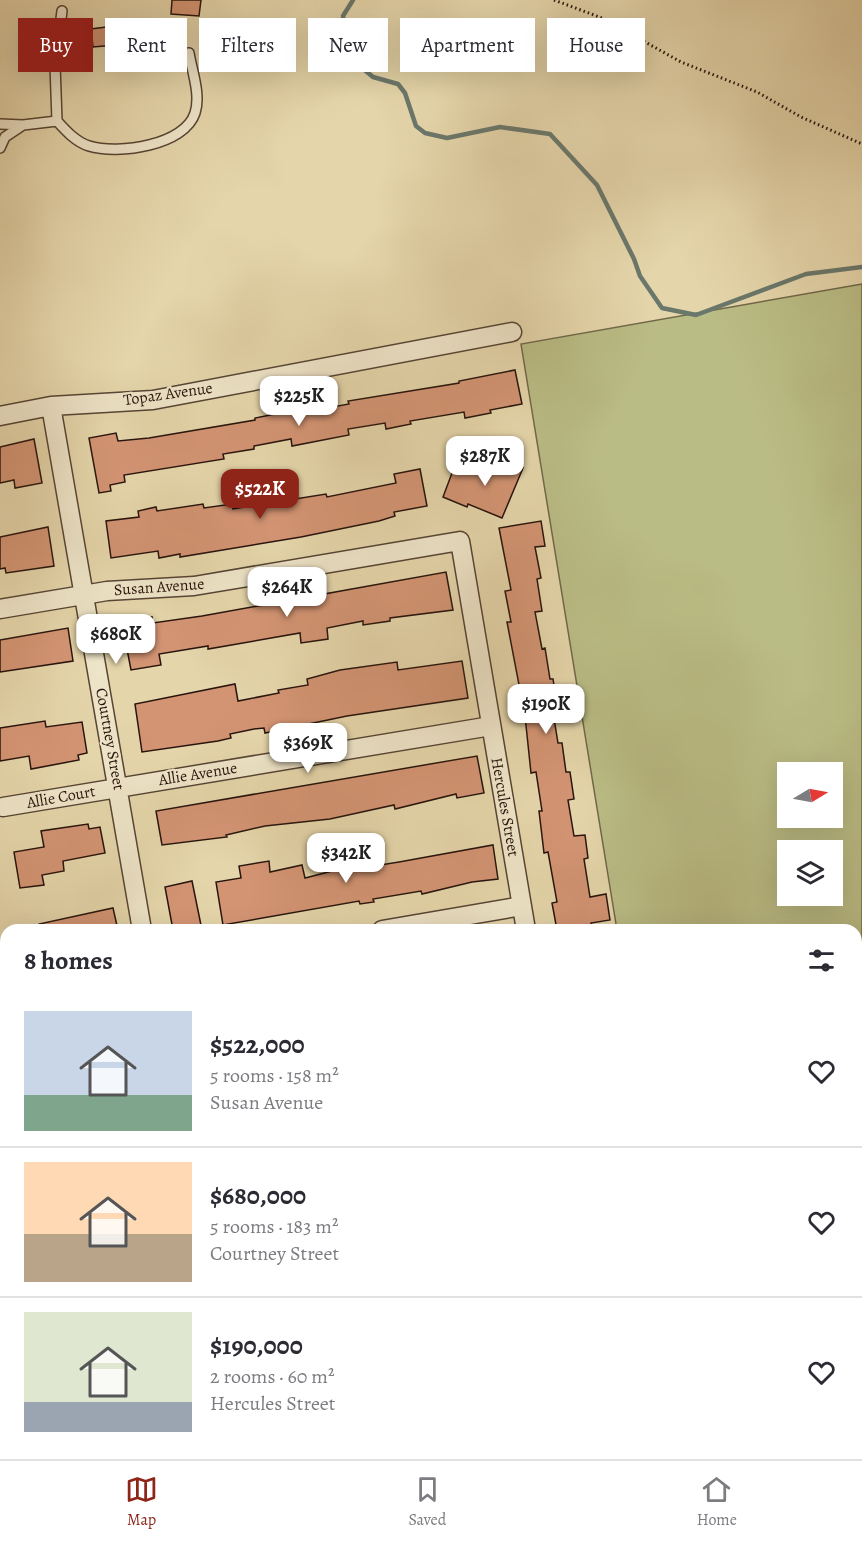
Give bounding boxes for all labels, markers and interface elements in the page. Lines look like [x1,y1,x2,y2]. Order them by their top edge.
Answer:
chip: Buy [18,18,93,72]
chip: Rent [105,18,187,72]
chip: Filters [199,18,296,72]
chip: New [308,18,388,72]
chip: Apartment [400,18,535,72]
chip: House [547,18,645,72]
pin: $225K [257,376,341,427]
street label: Topaz Avenue [122,377,214,411]
text: $225K [274,382,324,409]
pin: $287K [443,436,527,487]
text: $287K [460,442,510,469]
pin: $522K [218,469,302,520]
text: $522K [235,475,285,502]
pin: $264K [245,567,329,618]
street label: Susan Avenue [113,573,205,601]
text: $264K [262,573,312,600]
pin: $680K [74,614,158,665]
text: $680K [90,620,142,647]
pin: $190K [504,684,588,735]
street label: Courtney Street [90,686,130,792]
text: $190K [522,690,570,717]
pin: $369K [266,723,350,774]
text: $369K [283,729,333,756]
street label: Hercules Street [485,756,525,858]
street label: Allie Avenue [156,757,239,791]
north arrow [777,762,843,828]
map controls [777,762,843,906]
street label: Allie Court [24,780,97,814]
pin: $342K [304,833,388,884]
text: $342K [321,839,371,866]
button: layers [777,840,843,906]
text: 8 homes [24,943,113,978]
icon: filters [805,944,838,977]
text: $522,000 [210,1027,305,1062]
icon: home [72,1035,144,1107]
icon: heart [805,1055,838,1088]
text: 5 rooms · 158 m² [210,1062,339,1089]
text: Susan Avenue [210,1089,323,1116]
text: $680,000 [210,1178,306,1213]
icon: home [72,1186,144,1258]
icon: heart [805,1206,838,1239]
text: 5 rooms · 183 m² [210,1213,339,1240]
text: Courtney Street [210,1240,339,1267]
text: $190,000 [210,1328,303,1363]
icon: home [72,1336,144,1408]
icon: heart [805,1356,838,1389]
text: 2 rooms · 60 m² [210,1363,334,1390]
text: Hercules Street [210,1390,335,1417]
tab: Map [125,1473,158,1531]
tab: Saved [408,1473,446,1531]
tab: Home [697,1473,737,1531]

